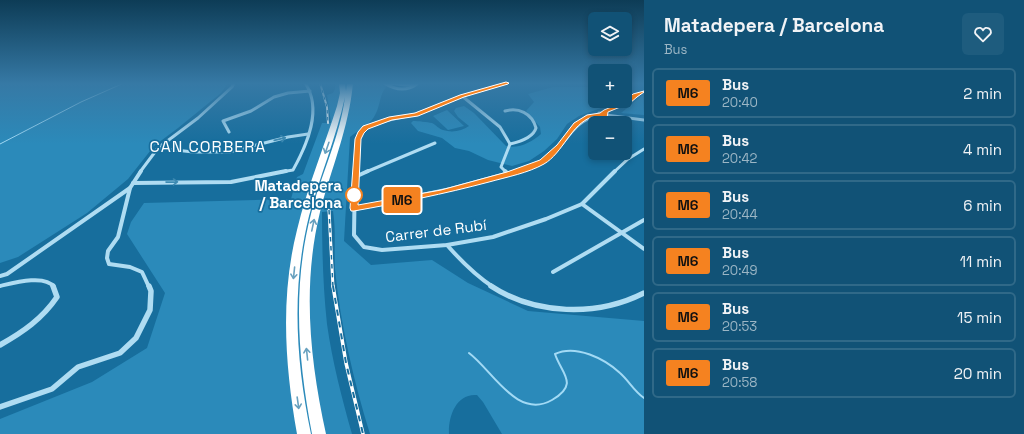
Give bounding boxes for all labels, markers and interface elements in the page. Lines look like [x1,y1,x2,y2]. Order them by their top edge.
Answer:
map controls [588,12,632,160]
button: layers [588,12,632,56]
text: Matadepera / Barcelona [664,13,884,38]
button: heart [962,13,1004,55]
text: Bus [664,41,687,58]
button: + [588,64,632,108]
text: Bus [722,75,749,94]
text: M6 [678,84,699,102]
text: 2 min [963,84,1002,103]
text: 20:40 [722,94,758,111]
button: − [588,116,632,160]
text: Bus [722,131,749,150]
one-way arrow [273,134,286,142]
district label: CAN CORBERA [150,136,266,157]
text: M6 [678,140,699,158]
text: 4 min [963,140,1002,159]
one-way arrow [322,142,330,154]
text: 20:42 [722,150,757,167]
place label: Matadepera / Barcelona [254,176,342,212]
one-way arrow [165,178,178,186]
marker: Matadepera / Barcelona [345,186,363,204]
line badge: M6 [384,187,420,213]
text: Bus [722,187,749,206]
text: M6 [392,191,413,209]
text: M6 [678,196,699,214]
text: 6 min [963,196,1002,215]
text: 20:44 [722,206,758,223]
street label: Carrer de Rubí [384,215,488,246]
one-way arrow [309,219,317,232]
text: Bus [722,243,749,262]
text: M6 [678,252,699,270]
text: 11 min [960,252,1002,271]
text: 20:49 [722,262,758,279]
one-way arrow [290,266,297,279]
text: Bus [722,299,749,318]
text: M6 [678,308,699,326]
text: 15 min [957,308,1002,327]
text: 20:53 [722,318,757,335]
one-way arrow [303,348,311,361]
text: Bus [722,355,749,374]
text: M6 [678,364,699,382]
text: 20 min [954,364,1002,383]
text: 20:58 [722,374,757,391]
one-way arrow [294,396,302,409]

